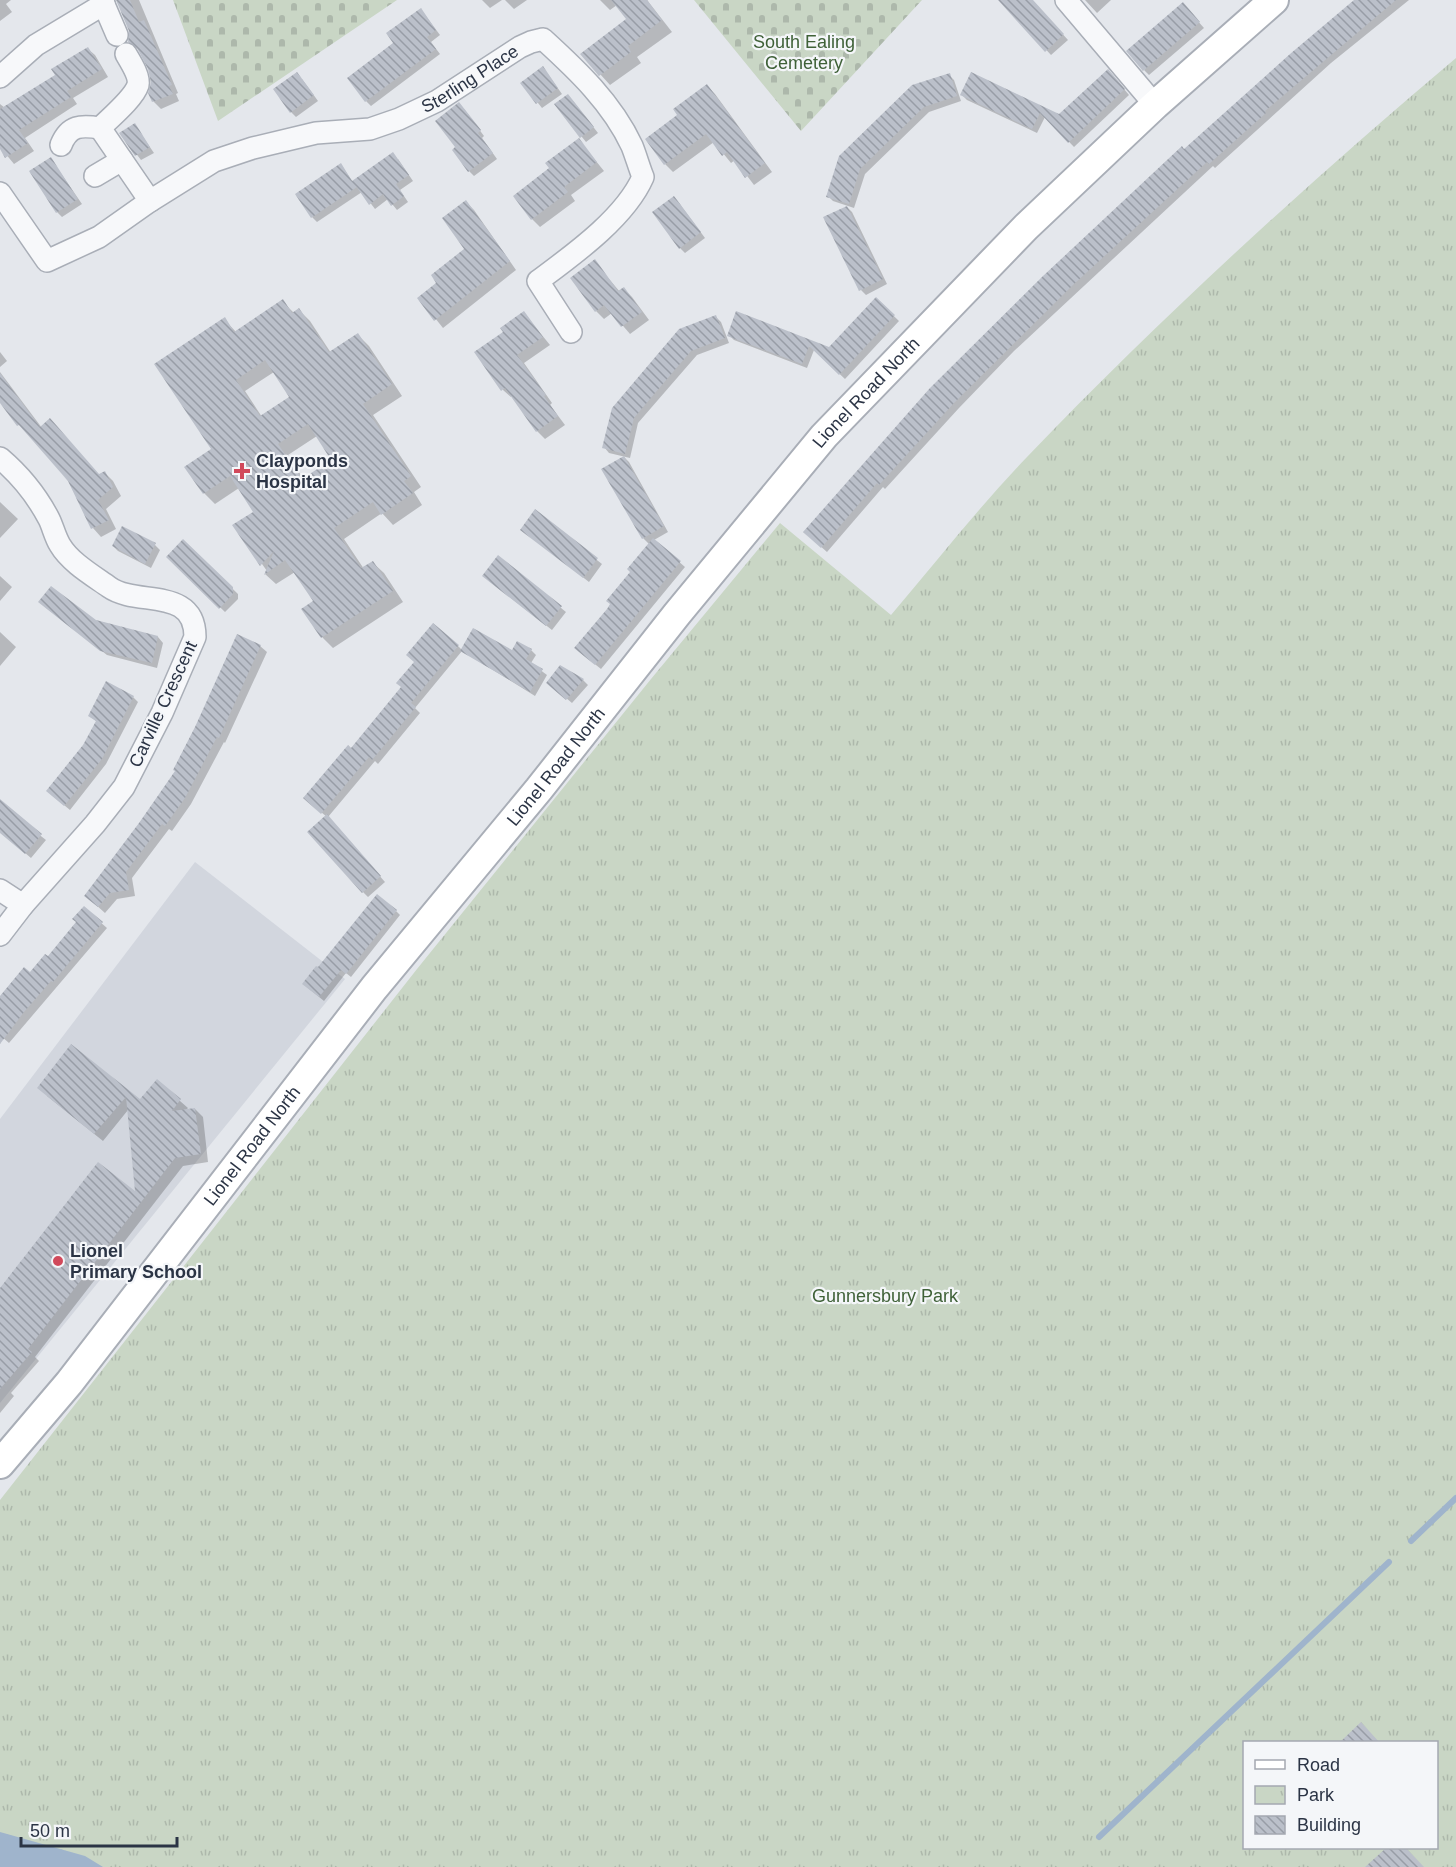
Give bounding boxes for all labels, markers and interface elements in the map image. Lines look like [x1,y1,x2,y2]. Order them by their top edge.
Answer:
park label: South Ealing Cemetery [753,32,855,73]
street label: Sterling Place [418,41,522,117]
street label: Lionel Road North [808,333,924,452]
place label: Clayponds Hospital [256,451,348,492]
marker: Clayponds Hospital [233,462,251,480]
street label: Carville Crescent [125,638,201,770]
street label: Lionel Road North [503,704,609,830]
street label: Lionel Road North [200,1082,304,1209]
place label: Lionel Primary School [70,1241,202,1282]
marker: Lionel Primary School [51,1254,65,1268]
park label: Gunnersbury Park [812,1286,959,1306]
legend [1243,1741,1438,1849]
text: Road [1297,1755,1340,1775]
text: Park [1297,1785,1335,1805]
scale bar [21,1810,177,1848]
text: Building [1297,1815,1361,1835]
text: 50 m [30,1821,70,1841]

